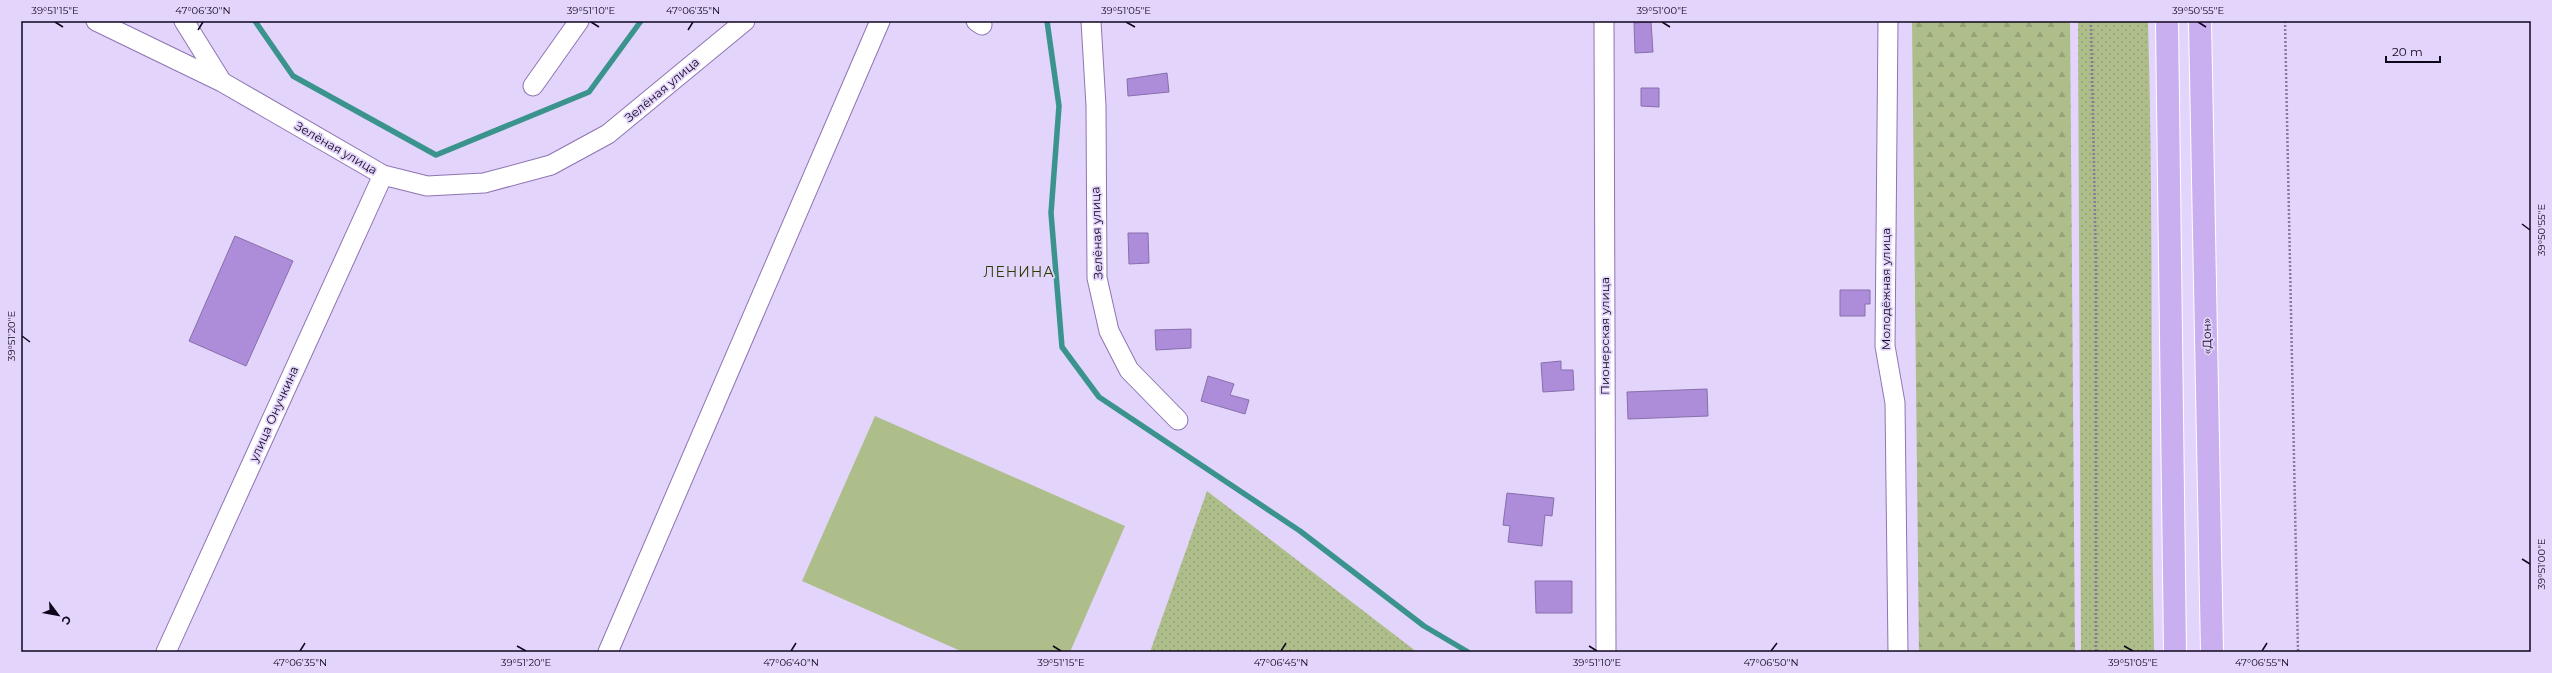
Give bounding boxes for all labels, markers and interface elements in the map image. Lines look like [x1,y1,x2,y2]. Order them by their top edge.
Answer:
text: 39°51'15"E [31,4,79,17]
text: 47°06'30"N [175,4,231,17]
text: 39°51'10"E [567,4,616,17]
text: 47°06'35"N [666,4,720,17]
text: 39°51'05"E [1101,4,1151,17]
text: 39°51'00"E [1636,4,1688,17]
text: 39°50'55"E [2172,4,2224,17]
scale bar [2386,38,2440,64]
text: 20 m [2392,44,2423,59]
street label: Зелёная улица [621,54,702,125]
street label: Зелёная улица [292,118,380,177]
street label: Зелёная улица [1087,186,1106,280]
text: 39°50'55"E [2535,204,2548,256]
street label: Молодёжная улица [1878,228,1893,350]
district label: ЛЕНИНА [983,263,1055,281]
street label: Пионерская улица [1597,277,1612,395]
text: 39°51'20"E [5,311,18,361]
street label: «Дон» [2199,317,2214,354]
street label: улица Онучкина [245,364,301,465]
text: 39°51'00"E [2535,538,2548,590]
north arrow [38,595,78,635]
text: С [58,613,75,627]
text: 47°06'35"N [273,656,327,669]
text: 39°51'20"E [501,656,551,669]
text: 47°06'40"N [763,656,819,669]
text: 39°51'15"E [1037,656,1085,669]
text: 47°06'45"N [1254,656,1308,669]
text: 39°51'10"E [1573,656,1622,669]
text: 47°06'50"N [1743,656,1799,669]
text: 39°51'05"E [2108,656,2158,669]
text: 47°06'55"N [2235,656,2289,669]

